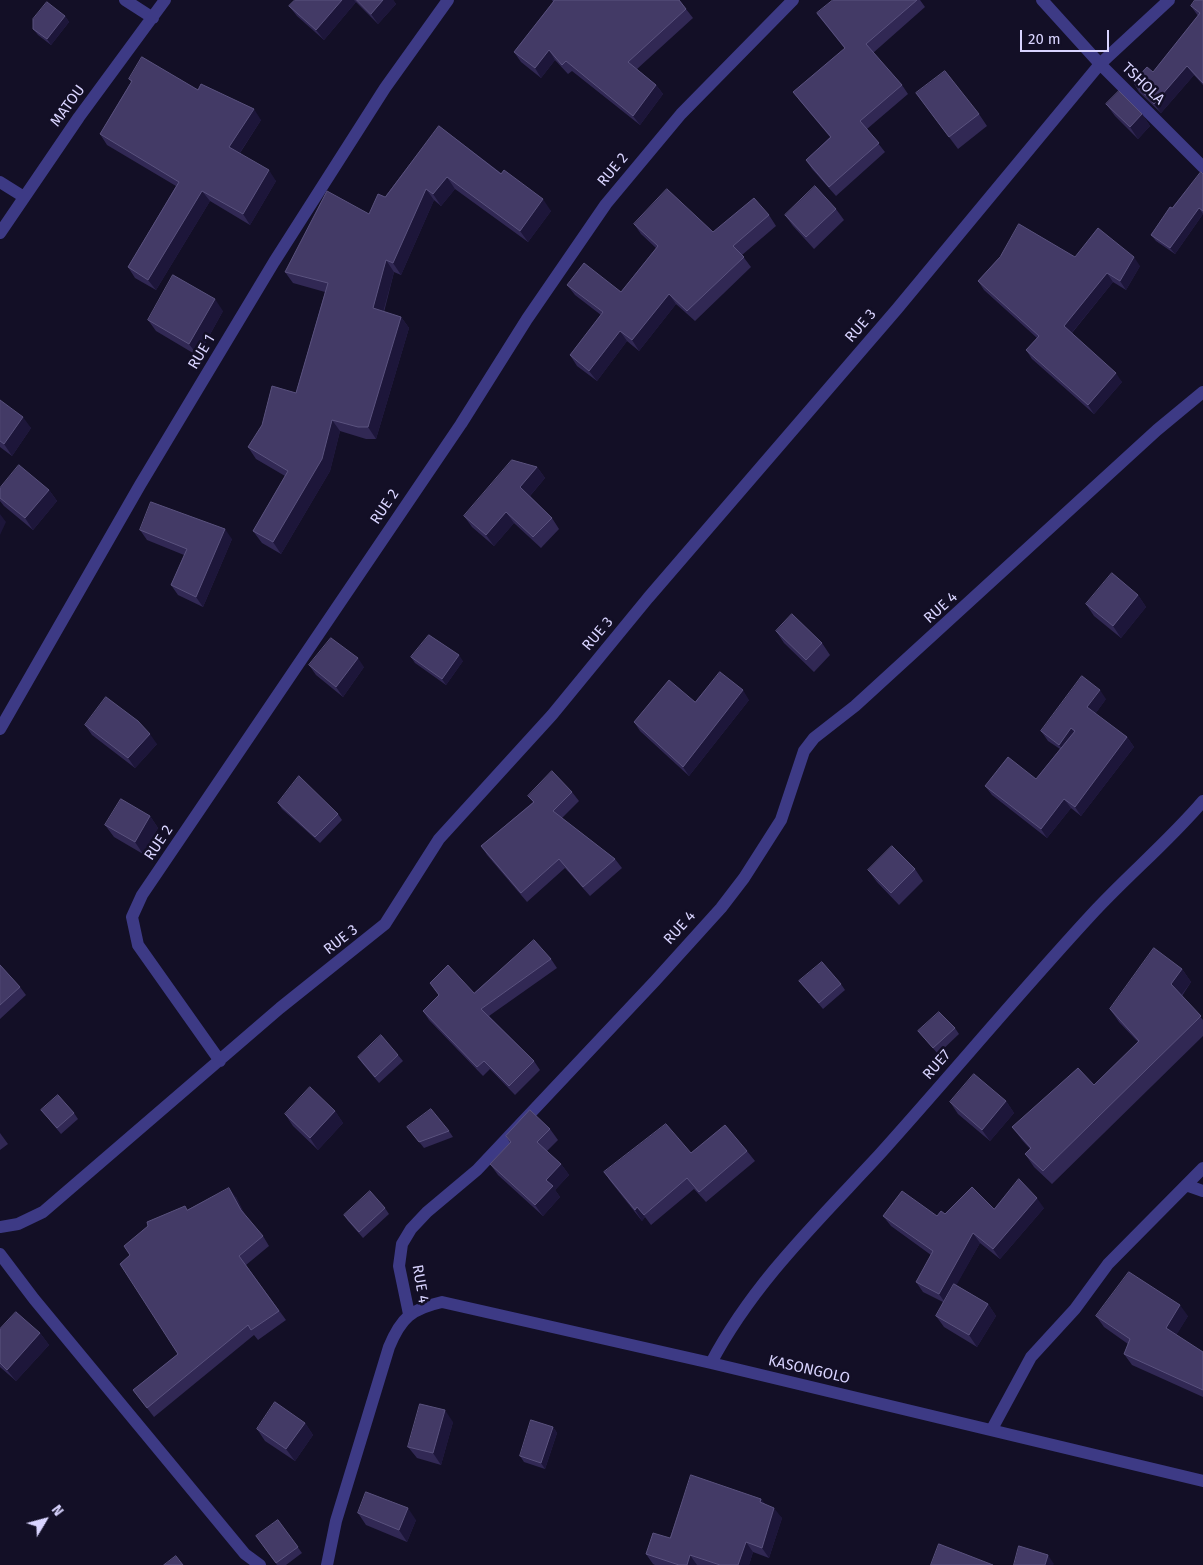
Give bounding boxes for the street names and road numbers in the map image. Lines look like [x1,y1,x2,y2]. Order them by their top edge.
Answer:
street label: TSHOLA [1118,59,1168,109]
street label: MATOU [47,82,89,130]
street label: RUE 2 [594,150,632,190]
street label: RUE 3 [842,306,880,346]
street label: RUE 1 [185,331,219,373]
street label: RUE 2 [367,486,403,528]
street label: RUE 4 [921,588,961,628]
street label: RUE 3 [579,614,617,654]
street label: RUE 2 [141,822,177,864]
street label: RUE 4 [660,908,700,948]
street label: RUE 3 [320,921,362,959]
street label: RUE7 [919,1046,955,1084]
street label: RUE 4 [408,1263,432,1305]
street label: KASONGOLO [766,1352,852,1388]

